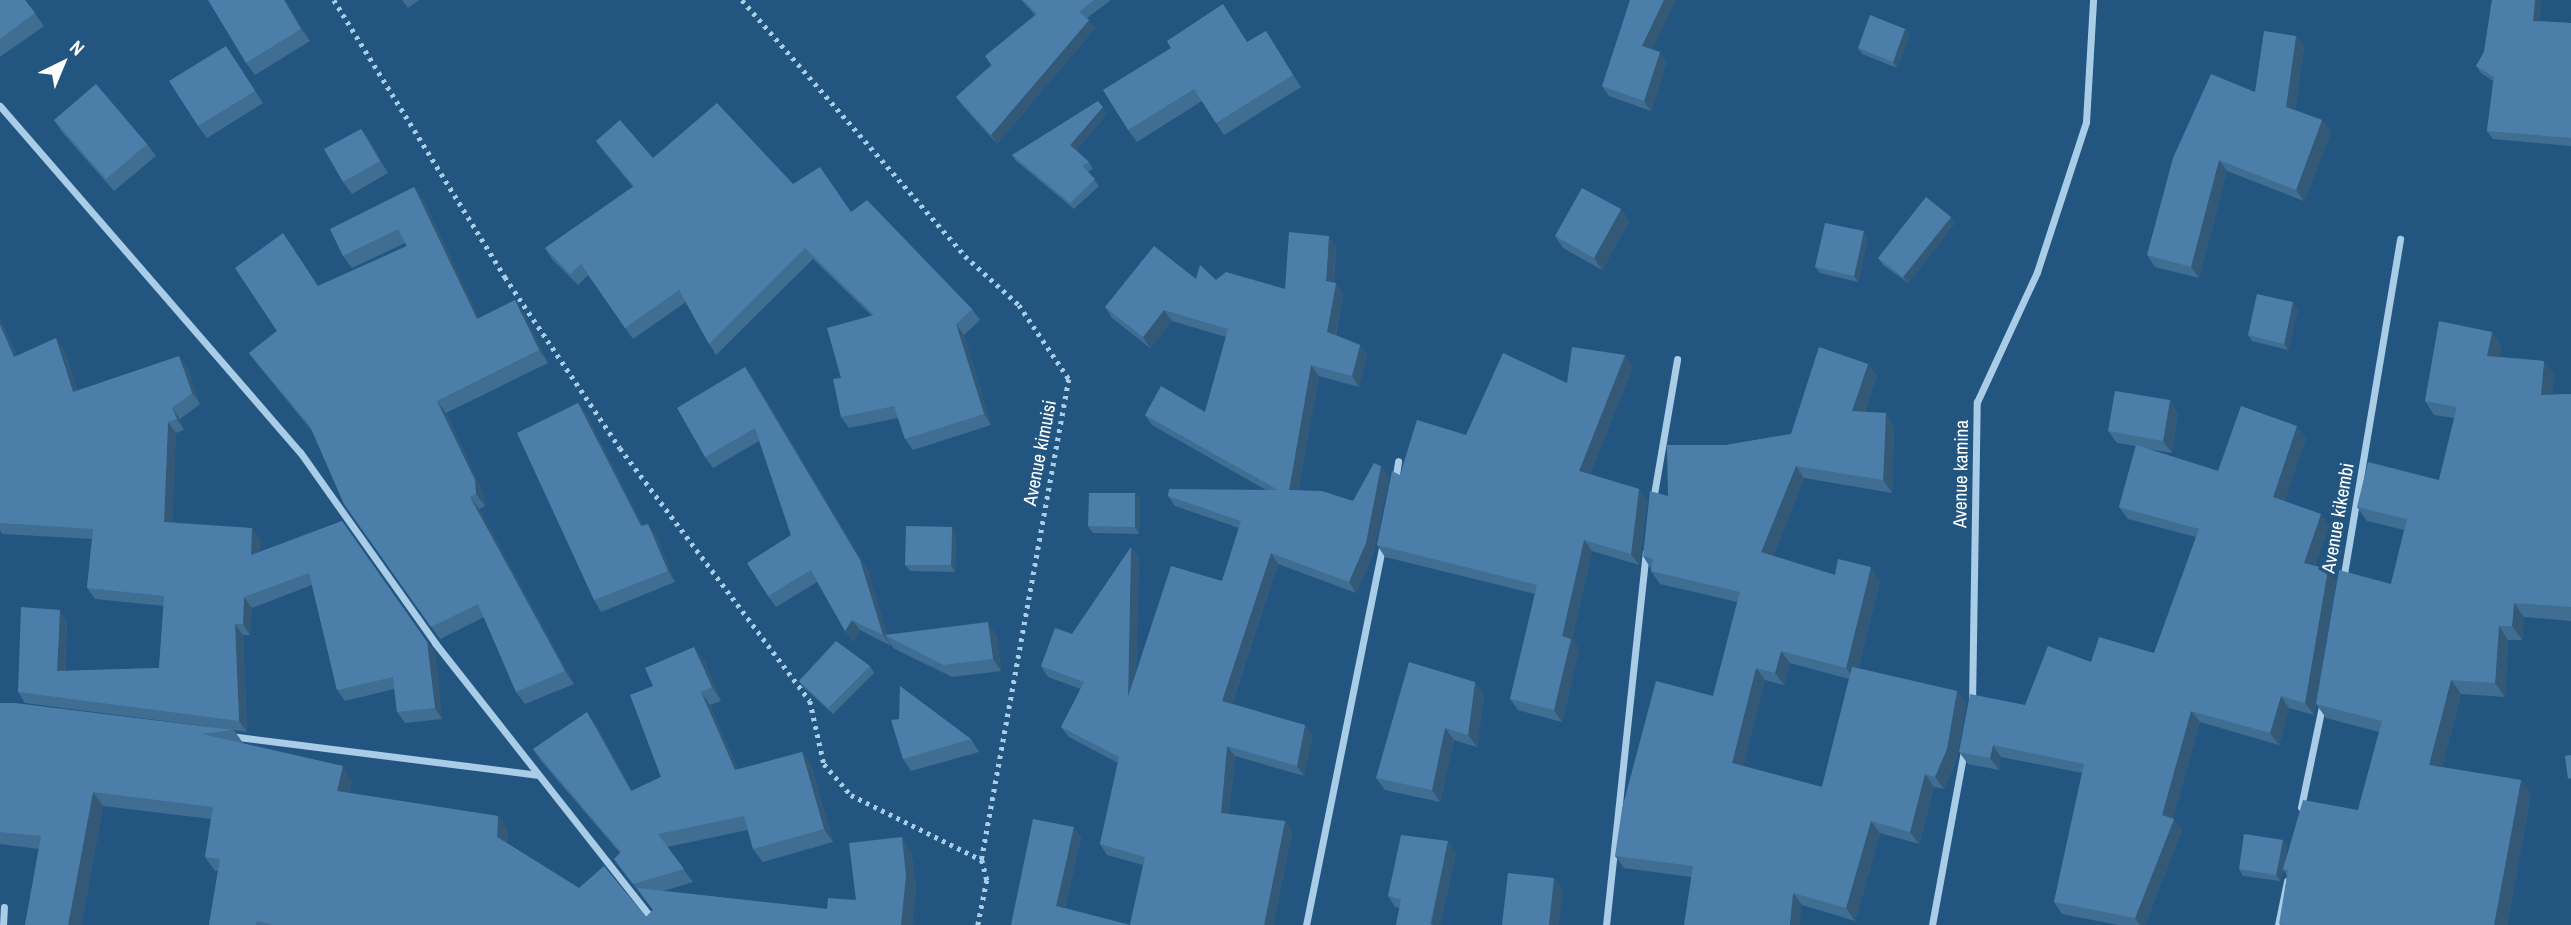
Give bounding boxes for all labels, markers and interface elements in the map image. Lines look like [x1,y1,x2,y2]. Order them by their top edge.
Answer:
north arrow [28,28,98,98]
text: N [64,34,90,61]
street label: Avenue kimuisi [1019,398,1061,508]
street label: Avenue kamina [1949,420,1973,528]
street label: Avenue kikembi [2317,461,2359,575]

